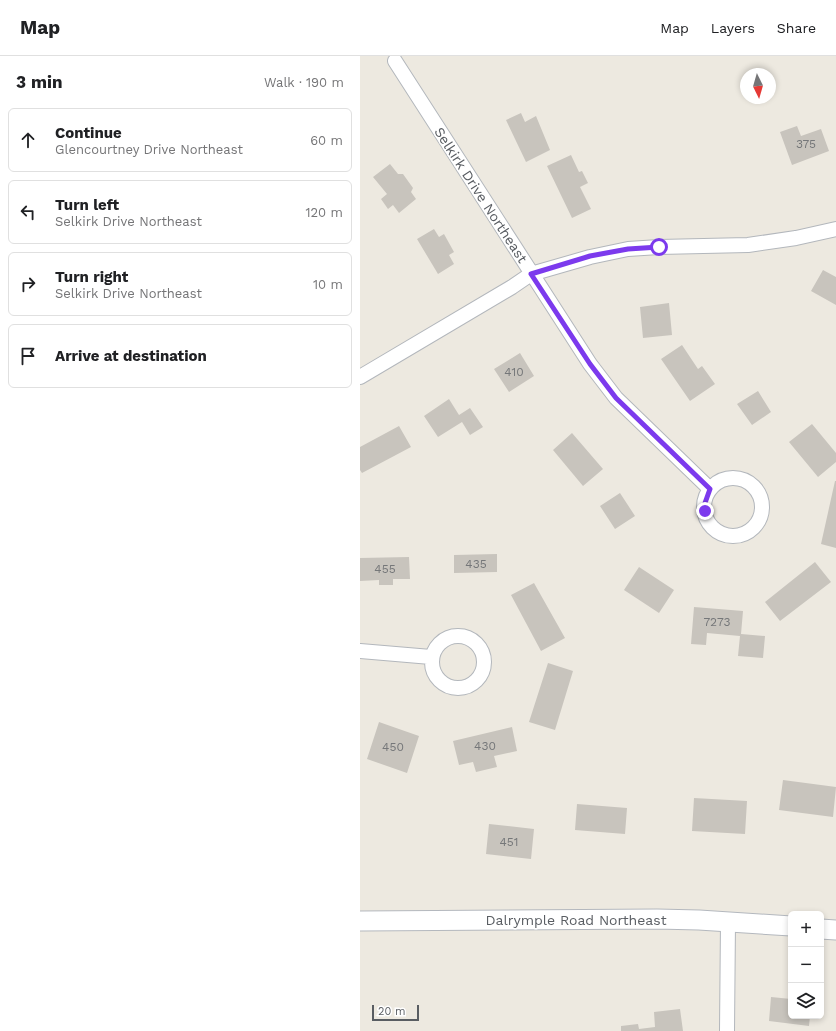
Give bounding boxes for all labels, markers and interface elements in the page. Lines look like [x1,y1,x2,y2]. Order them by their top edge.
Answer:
text: Map [20,16,60,39]
text: Map [660,20,689,36]
text: Layers [711,20,755,36]
text: Share [777,20,816,36]
north arrow [740,68,776,104]
text: 3 min [16,72,62,92]
text: Walk · 190 m [264,75,344,90]
text: Continue [55,124,122,142]
street label: Selkirk Drive Northeast [431,124,531,266]
icon: ahead [17,129,39,151]
text: 60 m [310,133,343,148]
house number: 375 [796,137,816,151]
text: Glencourtney Drive Northeast [55,142,243,157]
text: Turn left [55,196,119,214]
icon: left [17,201,39,223]
text: 120 m [305,205,343,220]
text: Selkirk Drive Northeast [55,214,202,229]
route start [650,238,668,256]
text: Turn right [55,268,128,286]
icon: right [17,273,39,295]
text: 10 m [313,277,343,292]
text: Selkirk Drive Northeast [55,286,202,301]
icon: arrive [17,345,39,367]
text: Arrive at destination [55,347,207,365]
house number: 410 [504,365,524,379]
route end [696,502,714,520]
house number: 435 [465,557,487,571]
house number: 455 [374,562,396,576]
house number: 7273 [703,615,731,629]
house number: 430 [474,739,496,753]
house number: 450 [382,740,404,754]
house number: 451 [500,835,519,849]
map controls [788,911,824,1019]
button: + [788,911,824,947]
street label: Dalrymple Road Northeast [485,912,667,928]
button: − [788,947,824,983]
button: layers [788,983,824,1019]
scale bar [372,1003,419,1022]
text: 20 m [378,1005,406,1018]

